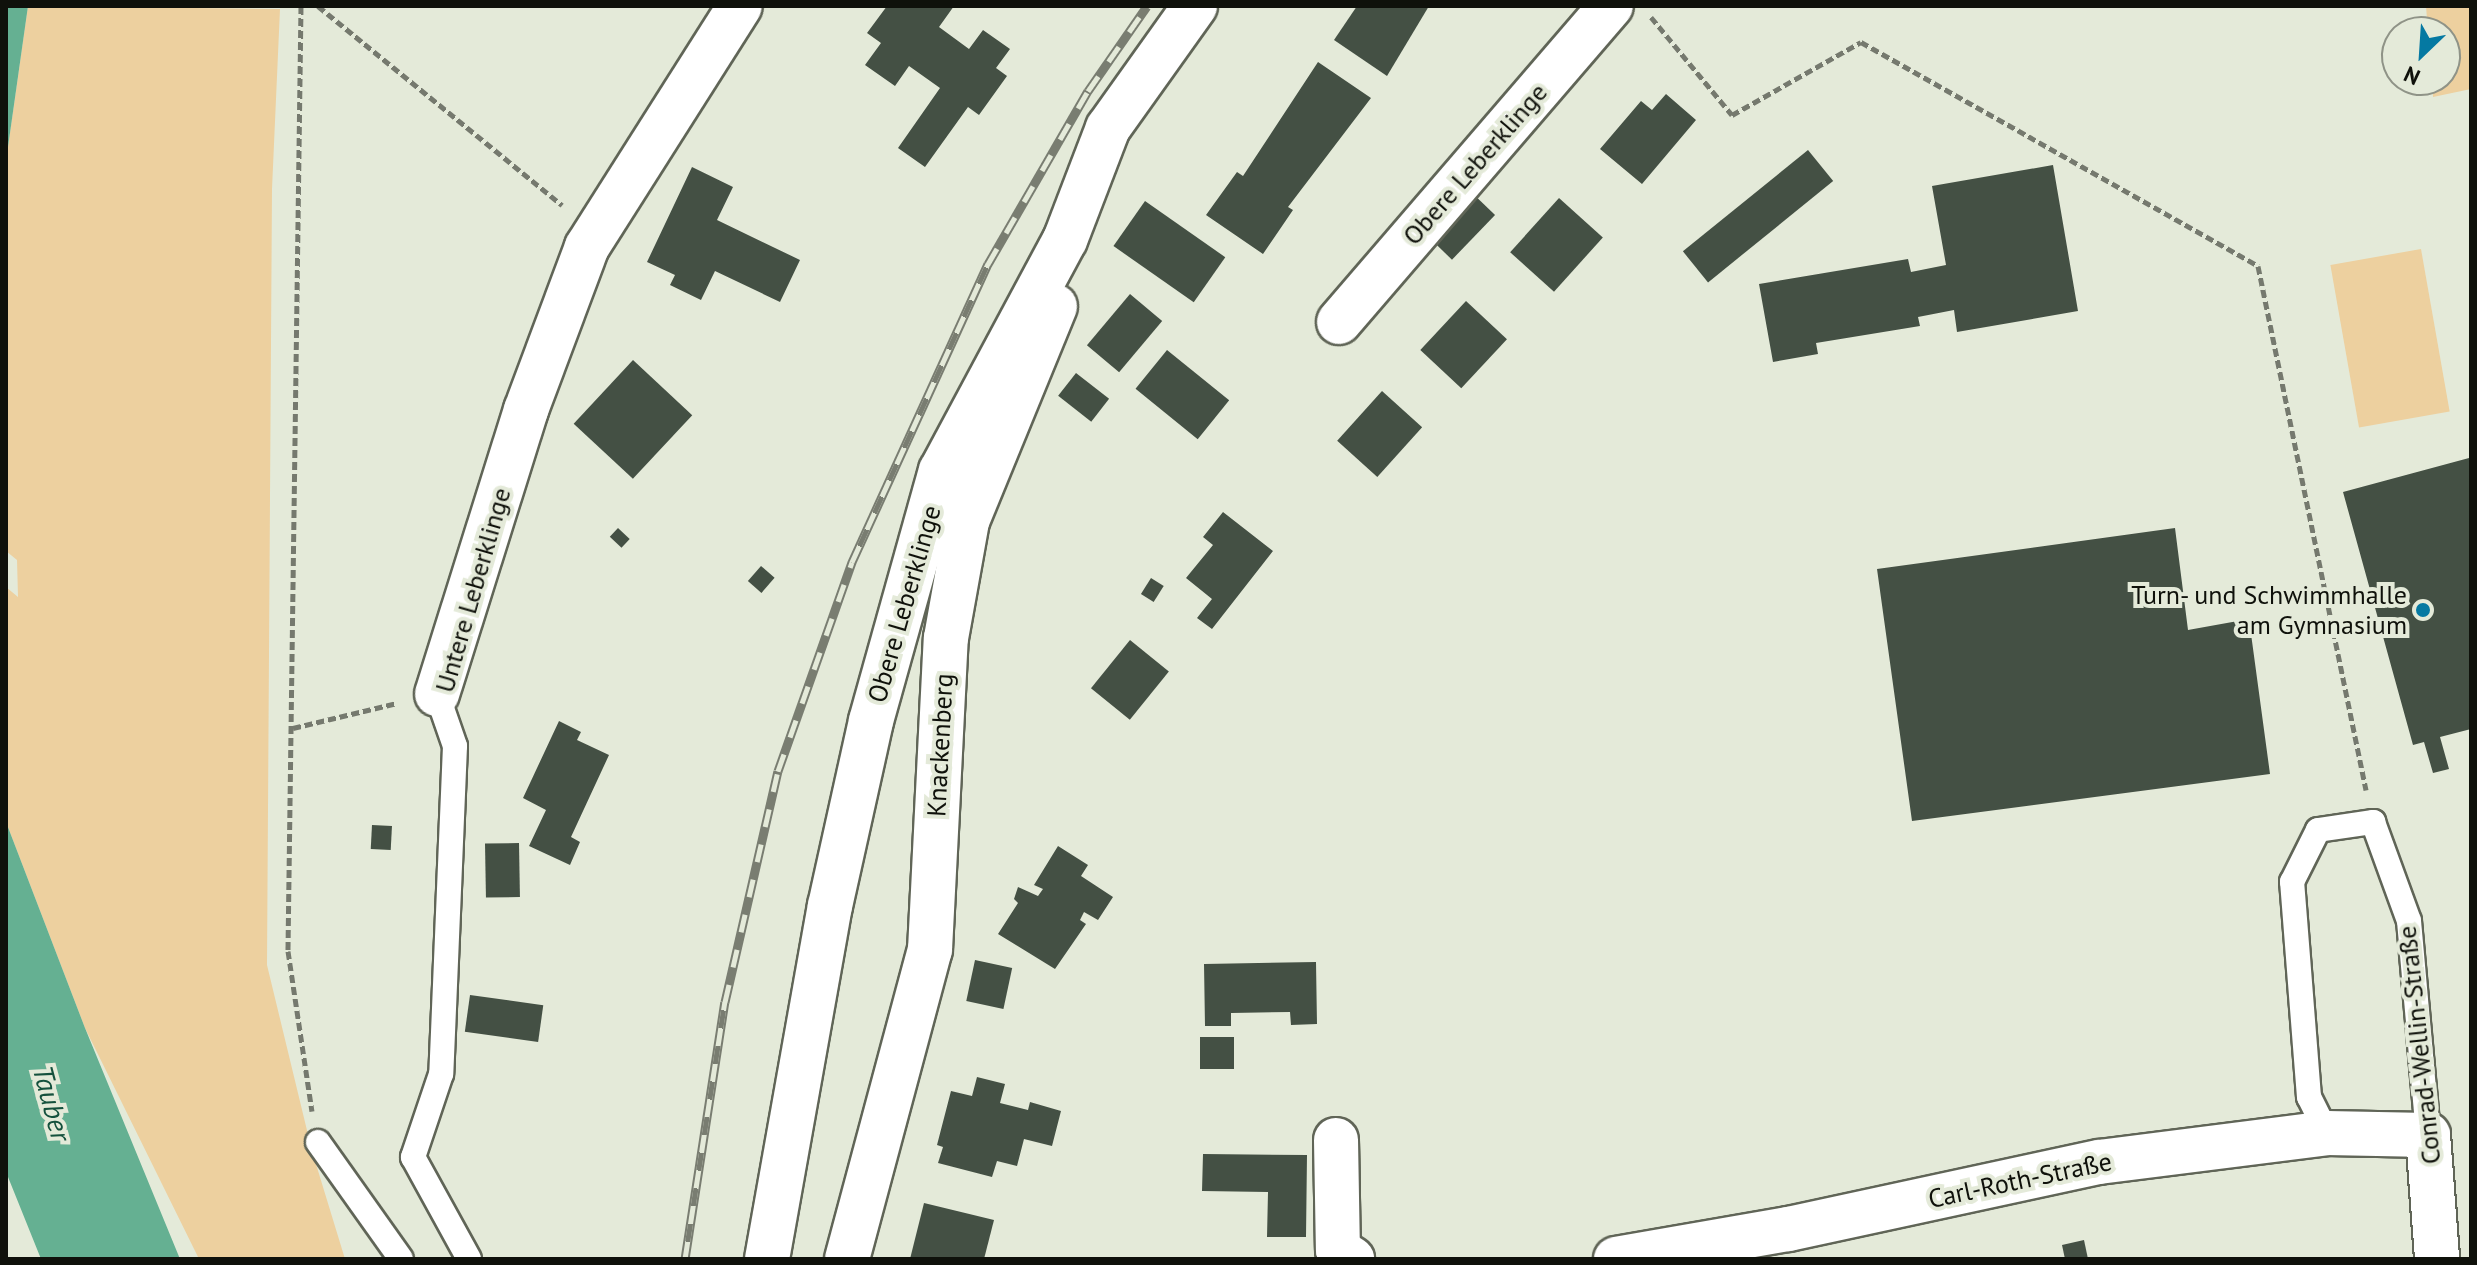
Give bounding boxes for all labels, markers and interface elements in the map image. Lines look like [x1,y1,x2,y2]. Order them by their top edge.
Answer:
north arrow [2381,16,2461,96]
text: N [2399,60,2424,92]
street label: Obere Leberklinge [1396,77,1554,251]
street label: Untere Leberklinge [429,484,517,696]
street label: Obere Leberklinge [861,502,947,706]
place label: Turn- und Schwimmhalle am Gymnasium [2129,579,2407,640]
marker: Turn- und Schwimmhalle am Gymnasium [2414,601,2432,619]
street label: Knackenberg [921,672,959,818]
street label: Conrad-Wellin-Straße [2391,924,2447,1166]
water label: Tauber [26,1062,78,1144]
street label: Carl-Roth-Straße [1925,1145,2115,1215]

